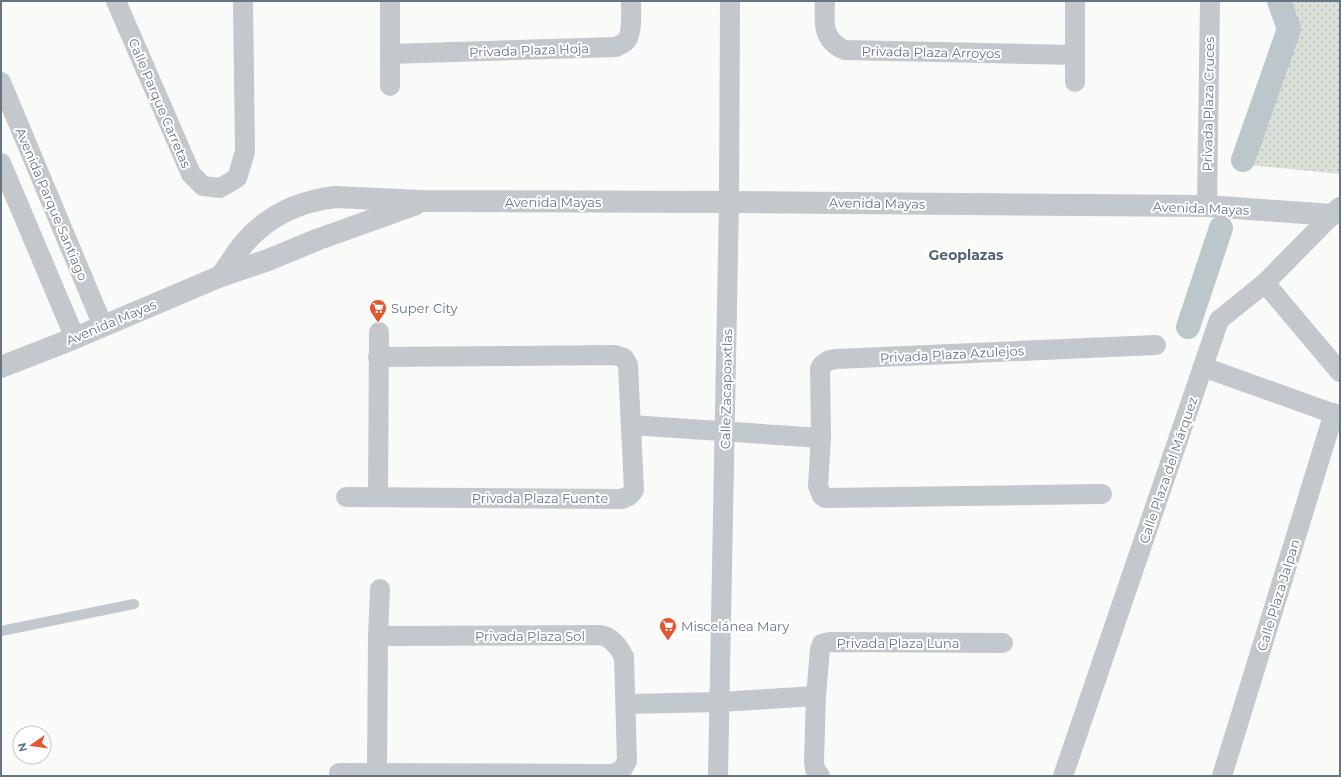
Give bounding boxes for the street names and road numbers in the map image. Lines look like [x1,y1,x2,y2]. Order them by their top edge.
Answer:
street label: Calle Parque Carretas [125,36,195,170]
street label: Privada Plaza Cruces [1199,36,1217,172]
street label: Privada Plaza Hoja [469,40,589,60]
street label: Privada Plaza Arroyos [861,43,1001,61]
street label: Avenida Parque Santiago [13,125,91,283]
street label: Avenida Mayas [505,194,601,210]
street label: Avenida Mayas [829,194,925,212]
street label: Avenida Mayas [1153,198,1249,218]
street label: Avenida Mayas [63,296,159,348]
street label: Calle Zacapoaxtlas [717,329,735,449]
street label: Privada Plaza Azulejos [880,342,1024,366]
street label: Calle Plaza del Márquez [1135,394,1201,545]
street label: Privada Plaza Fuente [472,490,608,506]
street label: Calle Plaza Jalpan [1253,537,1303,653]
street label: Privada Plaza Sol [475,628,585,644]
street label: Privada Plaza Luna [837,635,959,651]

